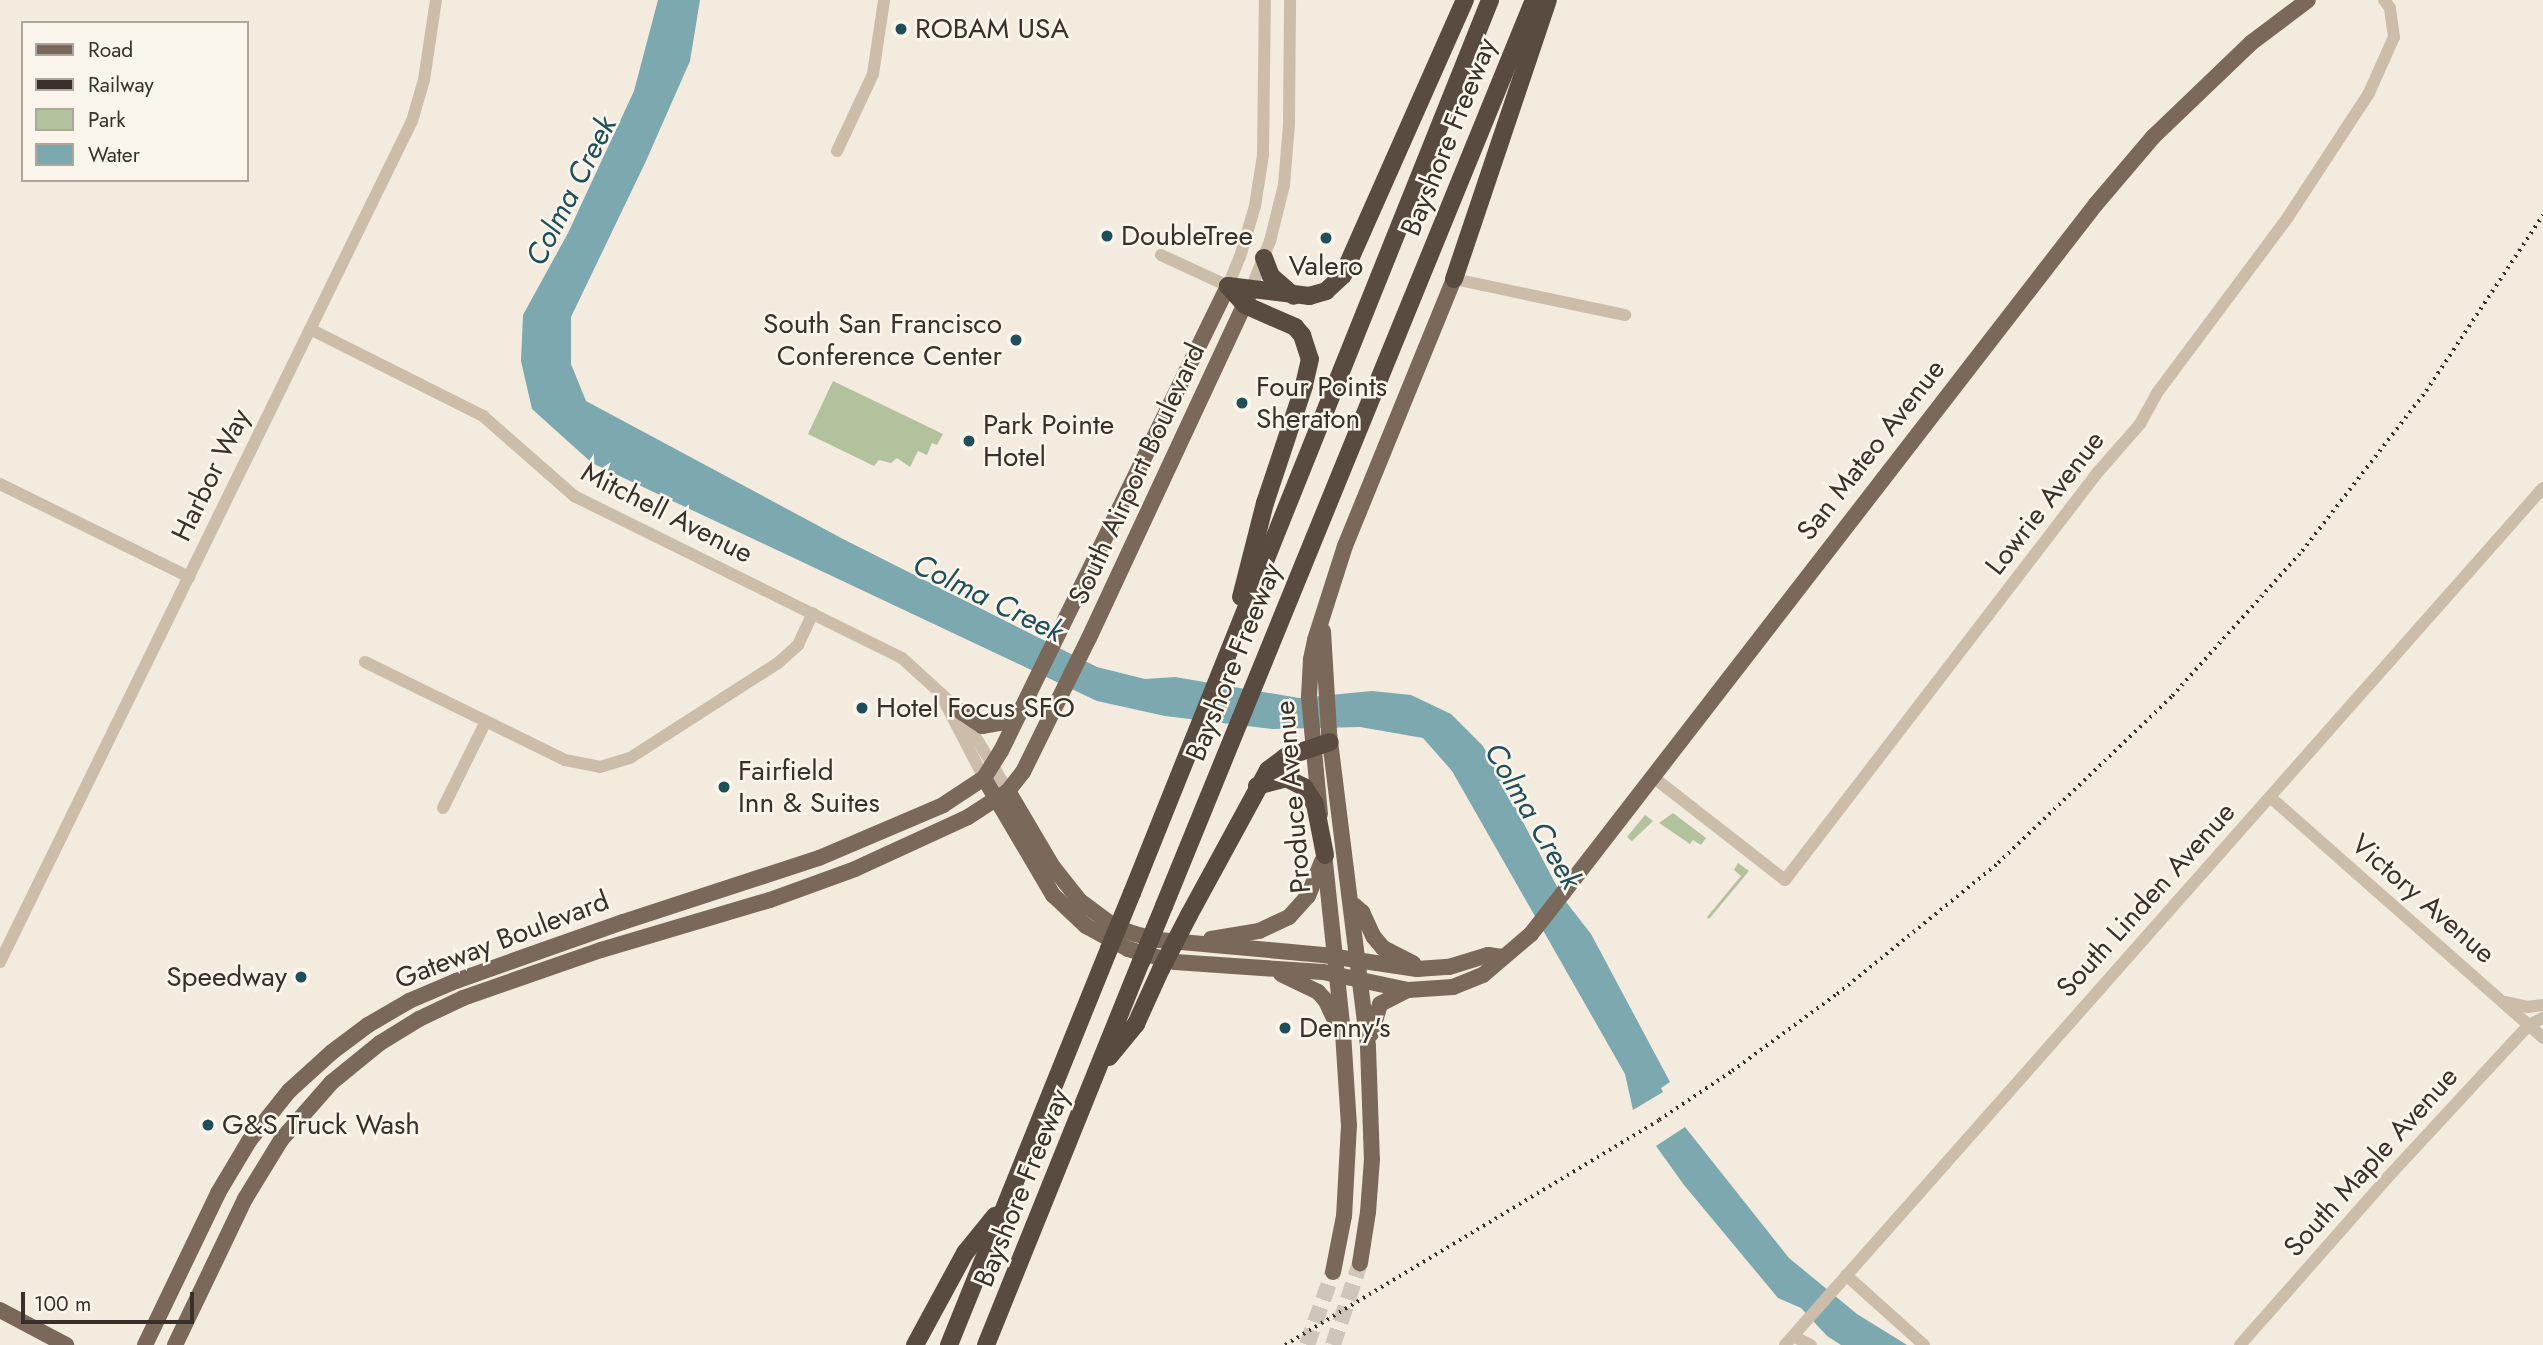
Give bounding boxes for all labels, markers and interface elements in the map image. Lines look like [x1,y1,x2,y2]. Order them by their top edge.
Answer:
place label: ROBAM USA [915,12,1069,46]
legend [21,21,248,182]
marker: ROBAM USA [893,21,909,37]
street label: Bayshore Freeway [1394,33,1504,241]
text: Road [88,35,133,65]
text: Railway [88,70,154,100]
text: Park [88,105,125,135]
water label: Colma Creek [518,110,624,272]
text: Water [88,140,140,170]
place label: DoubleTree [1121,219,1253,253]
marker: DoubleTree [1099,228,1115,244]
marker: Valero [1318,230,1334,246]
place label: Valero [1289,249,1363,283]
place label: South San Francisco Conference Center [763,307,1002,373]
marker: South San Francisco Conference Center [1008,332,1024,348]
street label: South Airport Boulevard [1062,338,1212,610]
street label: San Mateo Avenue [1790,353,1952,547]
place label: Four Points Sheraton [1256,370,1387,436]
marker: Four Points Sheraton [1234,395,1250,411]
street label: Harbor Way [165,403,257,547]
place label: Park Pointe Hotel [983,408,1114,474]
street label: Lowrie Avenue [1978,424,2112,582]
marker: Park Pointe Hotel [961,433,977,449]
street label: Mitchell Avenue [576,455,758,571]
water label: Colma Creek [907,546,1069,650]
street label: Bayshore Freeway [1179,558,1289,766]
place label: Hotel Focus SFO [876,691,1075,725]
street label: Produce Avenue [1268,699,1318,895]
marker: Hotel Focus SFO [854,700,870,716]
water label: Colma Creek [1477,736,1589,896]
place label: Fairfield Inn & Suites [738,754,880,820]
marker: Fairfield Inn & Suites [716,779,732,795]
street label: South Linden Avenue [2050,796,2242,1004]
street label: Victory Avenue [2344,827,2502,971]
street label: Gateway Boulevard [390,884,614,996]
place label: Speedway [166,960,287,994]
marker: Speedway [293,969,309,985]
place label: Denny's [1299,1011,1391,1045]
marker: Denny's [1277,1020,1293,1036]
street label: South Maple Avenue [2277,1060,2465,1264]
street label: Bayshore Freeway [967,1084,1077,1292]
place label: G&S Truck Wash [222,1108,420,1142]
marker: G&S Truck Wash [200,1117,216,1133]
scale bar [24,1278,198,1322]
text: 100 m [34,1289,91,1319]

